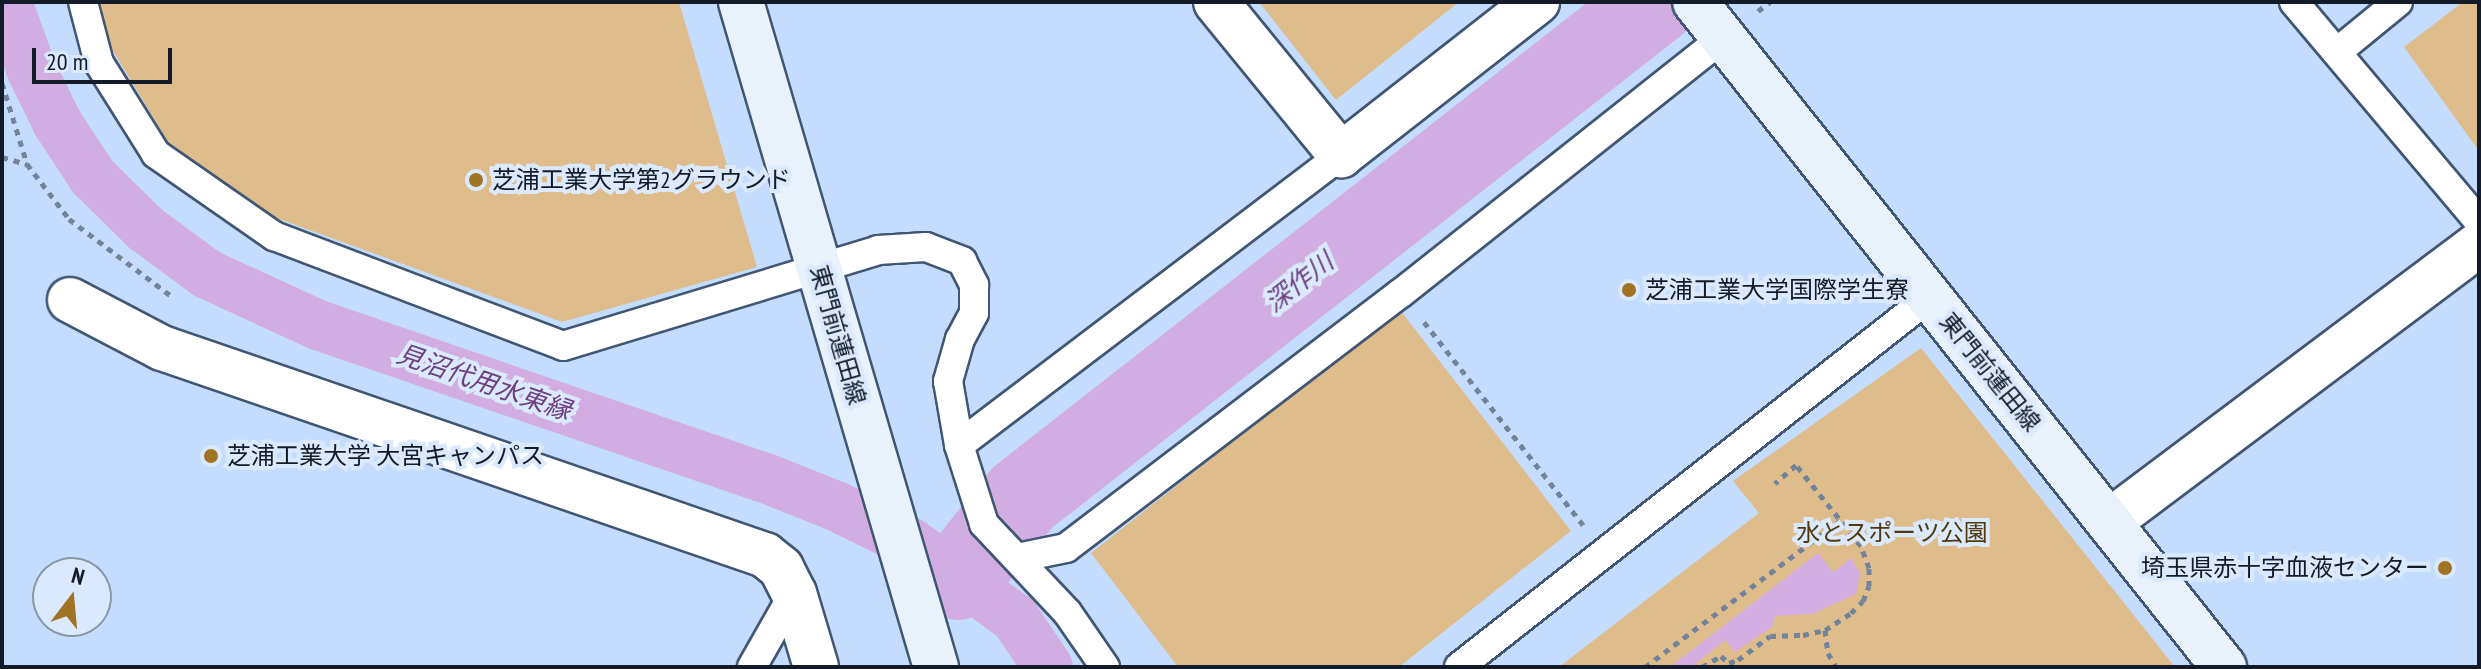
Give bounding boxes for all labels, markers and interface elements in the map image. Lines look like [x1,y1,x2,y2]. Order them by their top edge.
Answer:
scale bar [36,32,176,82]
text: 20 m [46,46,88,77]
place label: 芝浦工業大学第2グラウンド [492,166,791,194]
marker: 芝浦工業大学第2グラウンド [467,171,485,189]
water label: 深作川 [1259,246,1339,318]
street label: 東門前蓮田線 [804,262,872,408]
place label: 芝浦工業大学国際学生寮 [1645,276,1909,304]
marker: 芝浦工業大学国際学生寮 [1620,281,1638,299]
street label: 東門前蓮田線 [1933,307,2047,437]
water label: 見沼代用水東縁 [393,338,575,426]
place label: 芝浦工業大学 大宮キャンパス [227,442,544,470]
marker: 芝浦工業大学 大宮キャンパス [202,447,220,465]
park label: 水とスポーツ公園 [1796,519,1988,547]
place label: 埼玉県赤十字血液センター [2141,554,2429,582]
north arrow [32,557,112,637]
marker: 埼玉県赤十字血液センター [2436,559,2454,577]
text: N [68,561,88,591]

